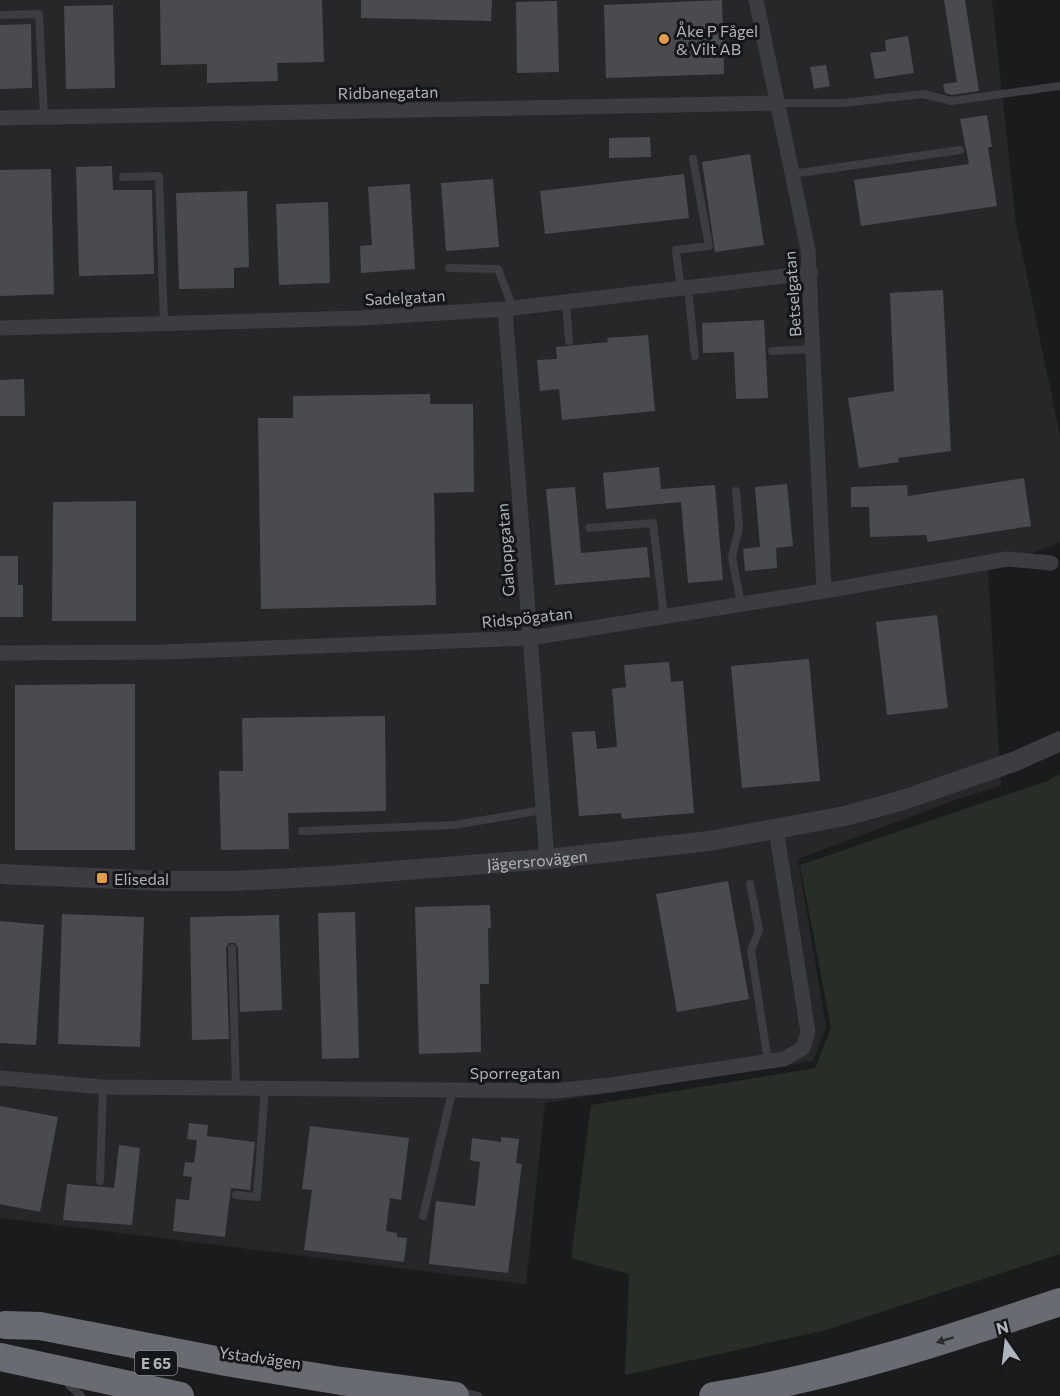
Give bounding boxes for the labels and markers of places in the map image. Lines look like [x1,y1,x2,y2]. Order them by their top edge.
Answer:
place label: Åke P Fågel & Vilt AB [676,21,758,58]
marker: Åke P Fågel & Vilt AB [657,32,671,46]
place label: Elisedal [114,869,169,888]
marker: Elisedal [95,871,109,885]

